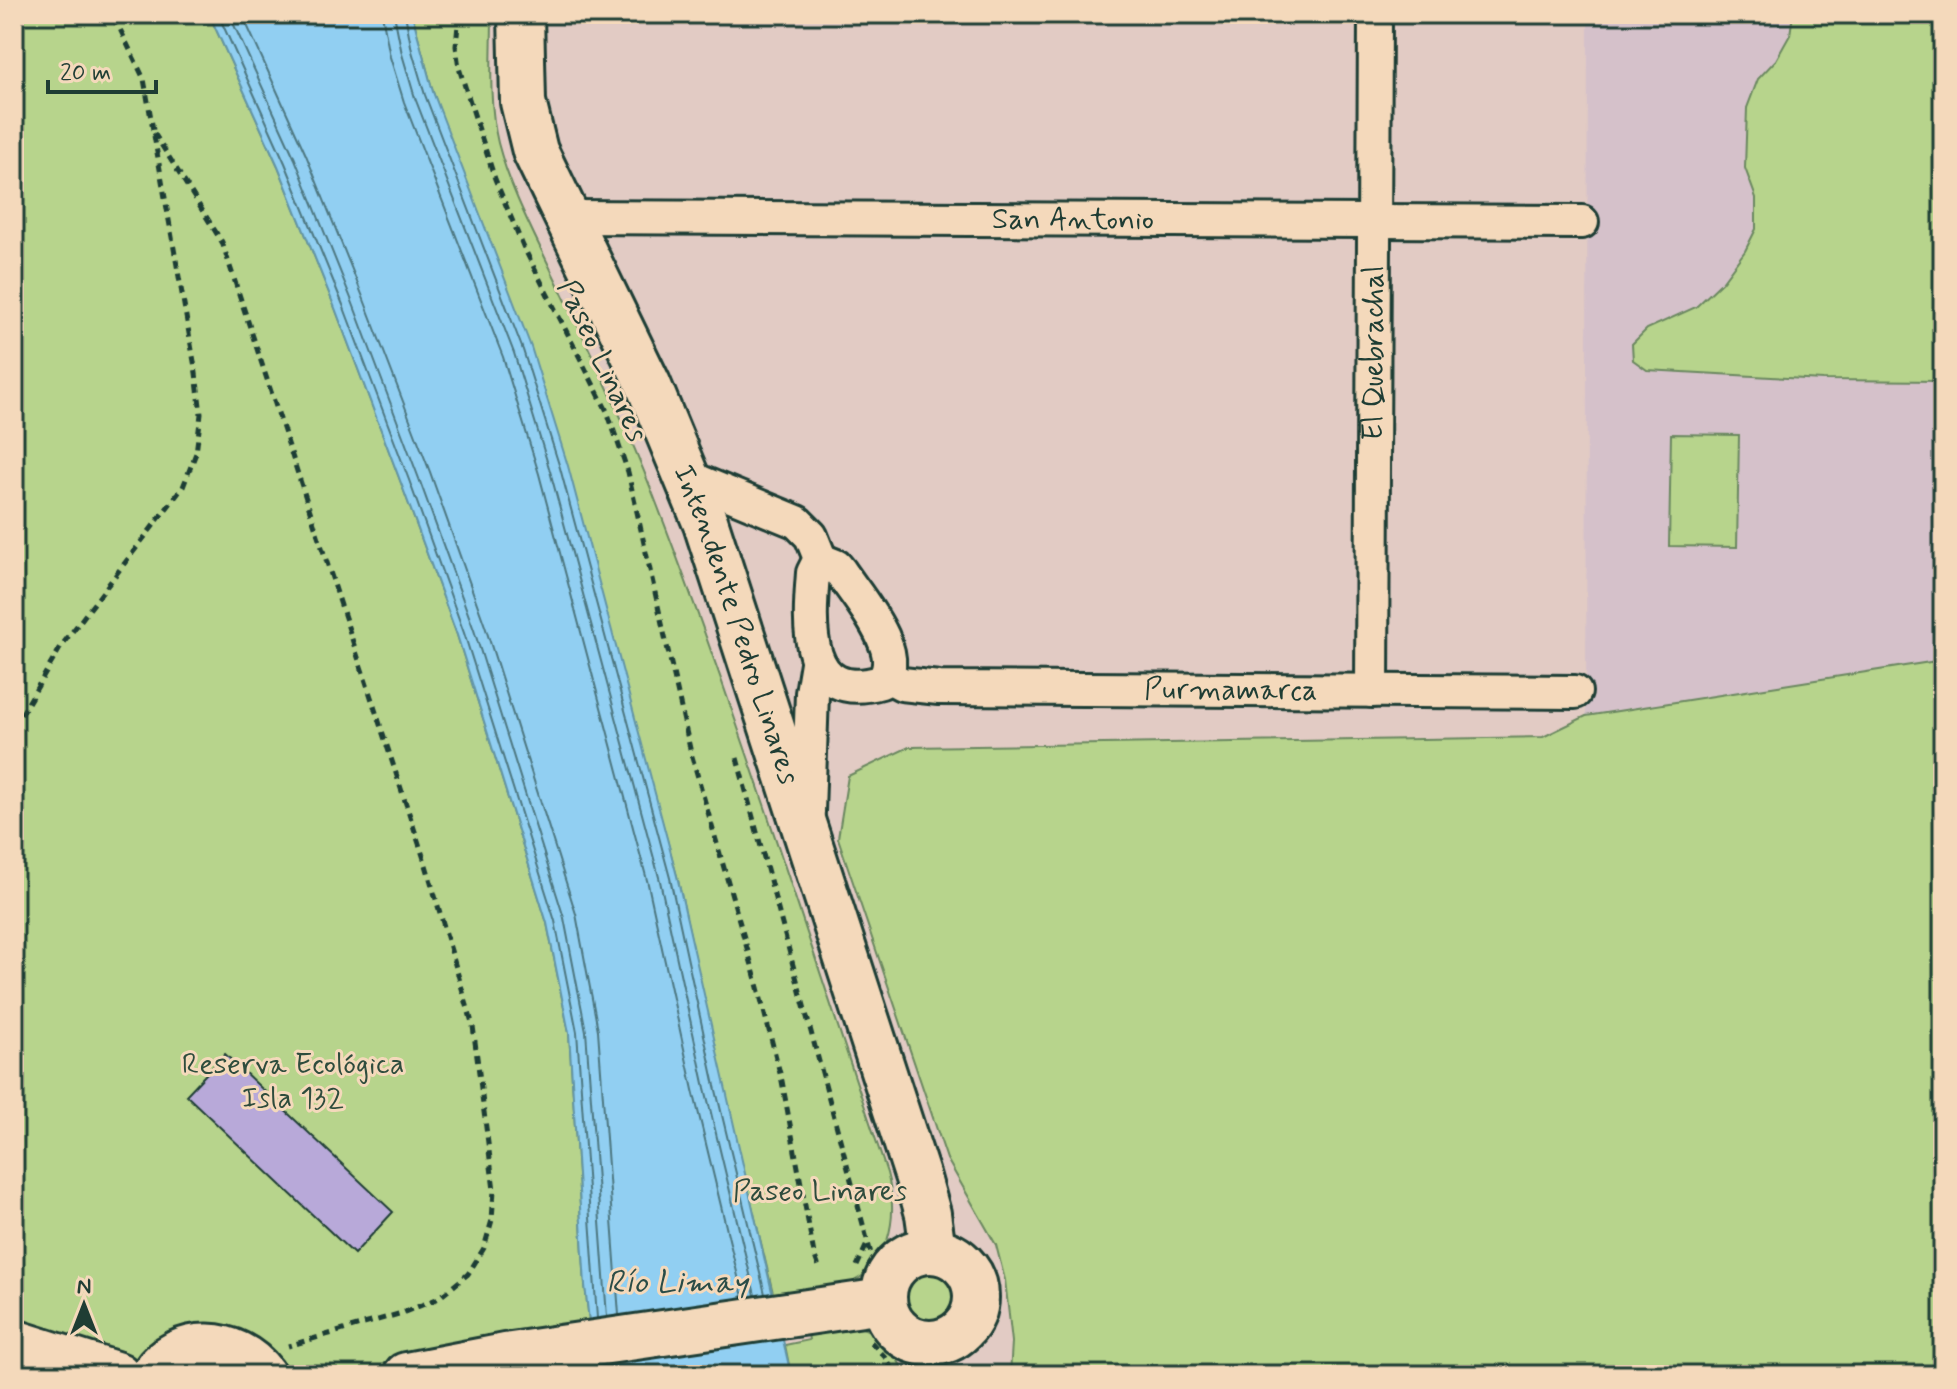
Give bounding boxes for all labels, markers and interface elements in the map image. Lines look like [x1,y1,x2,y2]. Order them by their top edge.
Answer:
scale bar [48,44,156,94]
text: 20 m [60,58,111,89]
street label: San Antonio [992,200,1154,239]
street label: El Quebrachal [1354,265,1393,441]
street label: Paseo Linares [547,274,657,448]
street label: Intendente Pedro Linares [664,459,809,789]
street label: Purmamarca [1144,670,1318,710]
park label: Reserva Ecológica Isla 132 [182,1045,404,1118]
park label: Paseo Linares [733,1172,907,1211]
water label: Río Limay [606,1262,750,1304]
north arrow [44,1265,124,1345]
text: N [77,1273,91,1301]

